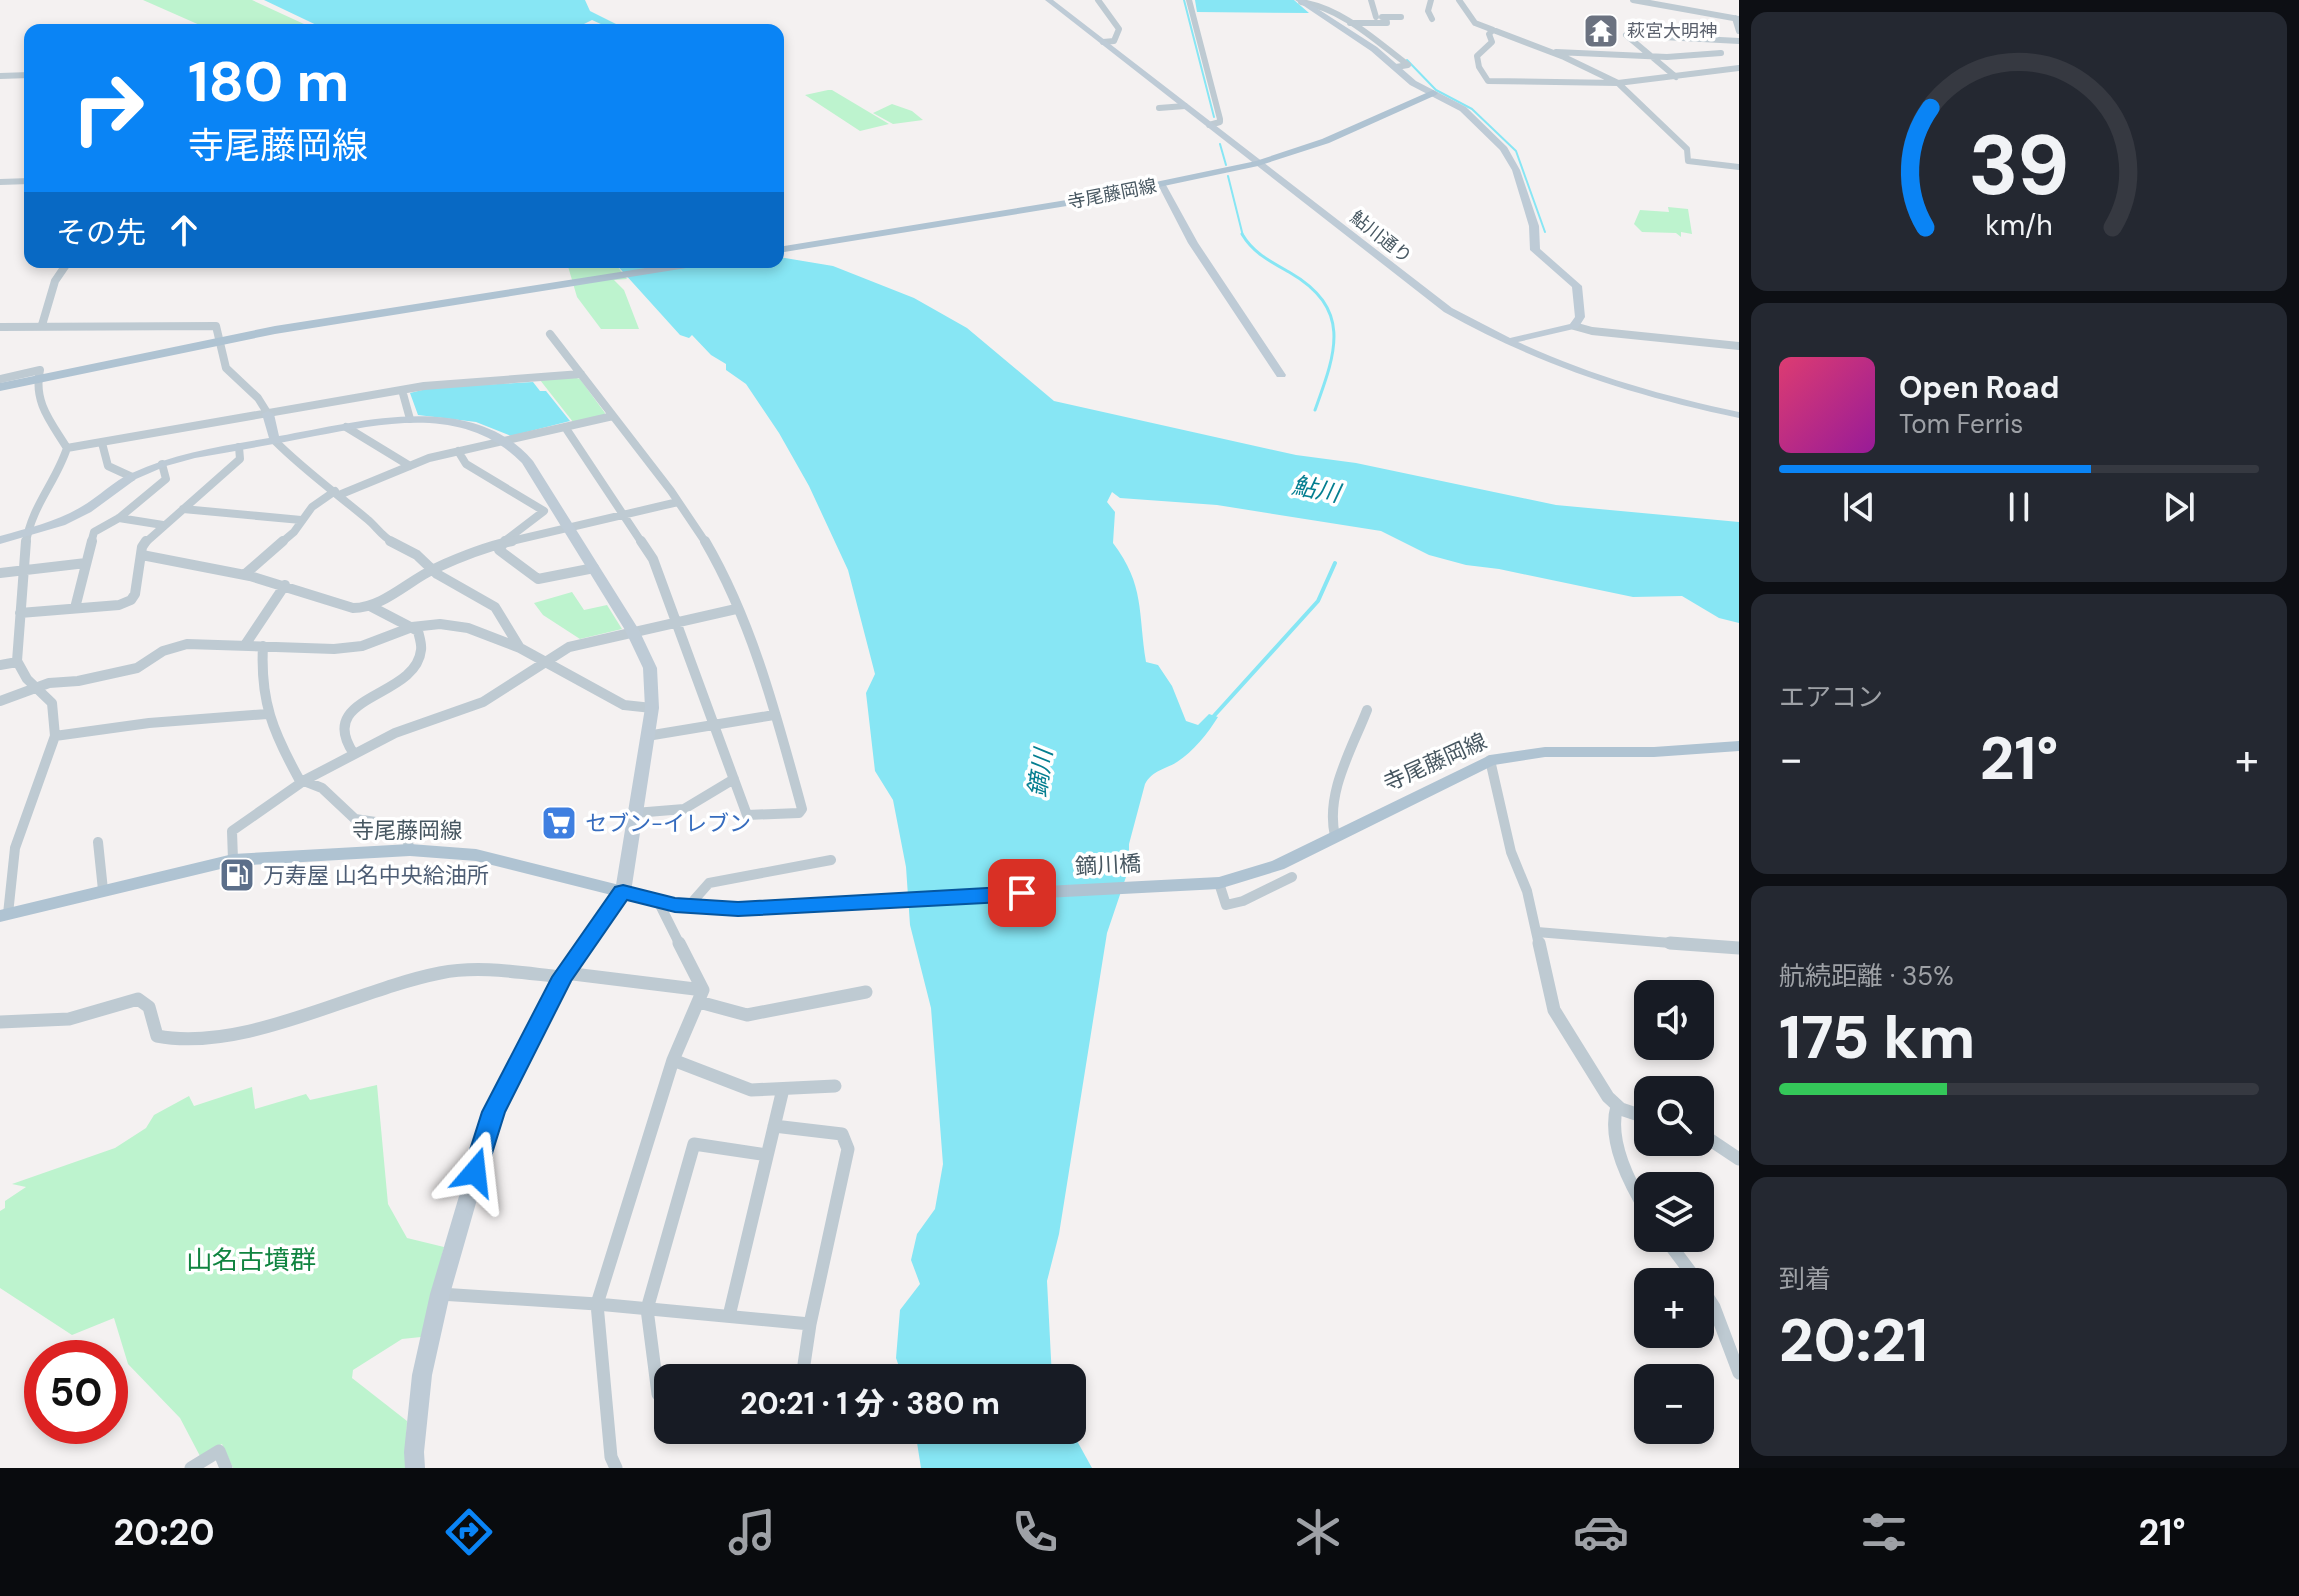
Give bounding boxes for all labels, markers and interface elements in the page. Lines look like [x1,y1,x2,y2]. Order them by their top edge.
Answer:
temple icon: 萩宮大明神 [1582,12,1620,50]
place label: 萩宮大明神 [1627,19,1717,43]
text: 180 m [188,45,349,118]
icon: right [56,56,160,160]
text: 39 [1968,110,2070,219]
text: 寺尾藤岡線 [188,122,368,169]
street label: 寺尾藤岡線 [1066,174,1158,214]
street label: 鮎川通り [1345,205,1417,269]
text: km/h [1985,207,2053,244]
icon: ahead [162,208,206,252]
text: その先 [56,213,146,252]
text: Open Road [1899,368,2059,407]
text: Tom Ferris [1899,407,2023,441]
water label: 鮎川 [1289,469,1345,509]
icon: previous [1837,485,1881,529]
icon: pause [1997,485,2041,529]
icon: next [2157,485,2201,529]
text: エアコン [1779,680,1883,714]
text: 21° [1980,719,2058,798]
street label: 寺尾藤岡線 [1379,726,1491,798]
text: − [1779,730,1803,788]
text: + [2235,730,2259,788]
water label: 鏑川 [1021,744,1059,799]
supermarket icon: セブン-イレブン [540,804,578,842]
place label: セブン-イレブン [585,809,751,838]
street label: 寺尾藤岡線 [352,816,462,845]
street label: 鏑川橋 [1074,849,1142,881]
fuel station icon: 万寿屋 山名中央給油所 [218,856,256,894]
pin [988,859,1056,927]
place label: 万寿屋 山名中央給油所 [263,861,489,890]
icon: arrive [1000,871,1044,915]
text: 航続距離 · 35% [1779,959,1954,993]
map controls [1634,980,1714,1444]
button: sound [1634,980,1714,1060]
text: 175 km [1779,998,1975,1077]
button: search [1634,1076,1714,1156]
position arrow [433,1130,517,1214]
button: layers [1634,1172,1714,1252]
park label: 山名古墳群 [186,1243,316,1277]
text: 到着 [1779,1262,1831,1296]
button: + [1634,1268,1714,1348]
text: 20:21 [1779,1301,1928,1380]
speed limit sign: 50 [24,1340,128,1444]
button: − [1634,1364,1714,1444]
text: 20:21 · 1 分 · 380 m [740,1384,1000,1423]
icon: directions [441,1504,497,1560]
icon: music [724,1504,780,1560]
icon: phone [1007,1504,1063,1560]
icon: climate [1290,1504,1346,1560]
icon: car [1573,1504,1629,1560]
icon: filters [1856,1504,1912,1560]
text: 20:20 [113,1509,215,1556]
text: 21° [2139,1509,2185,1556]

